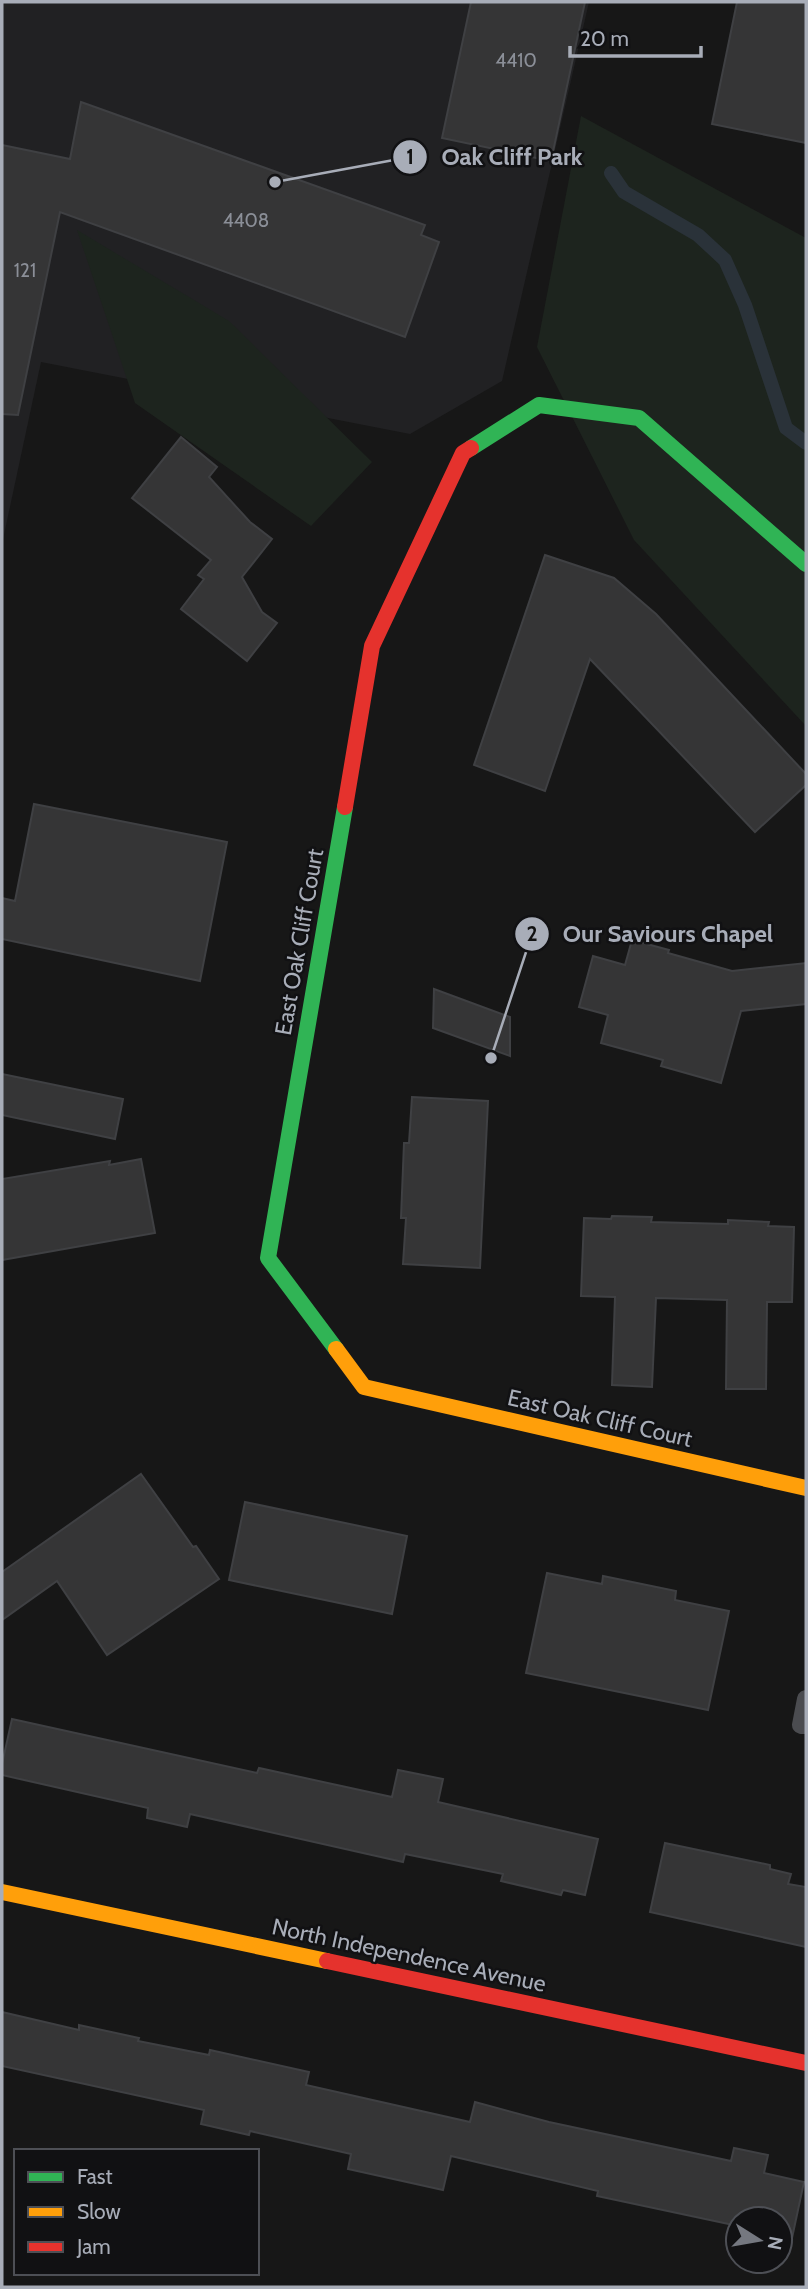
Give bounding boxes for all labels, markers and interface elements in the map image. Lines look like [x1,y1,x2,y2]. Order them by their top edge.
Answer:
scale bar [570,14,701,58]
text: 20 m [580,26,629,51]
house number: 4410 [495,49,537,72]
callout: Oak Cliff Park [393,134,597,179]
text: Oak Cliff Park [442,142,583,171]
text: 1 [406,144,414,169]
house number: 4408 [223,209,269,232]
house number: 121 [14,259,36,282]
street label: East Oak Cliff Court [269,846,329,1037]
callout: Our Saviours Chapel [514,911,788,956]
text: Our Saviours Chapel [563,919,773,948]
text: 2 [526,921,538,946]
street label: East Oak Cliff Court [505,1383,695,1453]
street label: North Independence Avenue [270,1912,549,1998]
legend [14,2149,259,2275]
text: Fast [77,2164,113,2189]
text: Slow [77,2199,121,2224]
north arrow [724,2205,794,2275]
text: Jam [76,2234,111,2259]
text: N [763,2234,788,2252]

